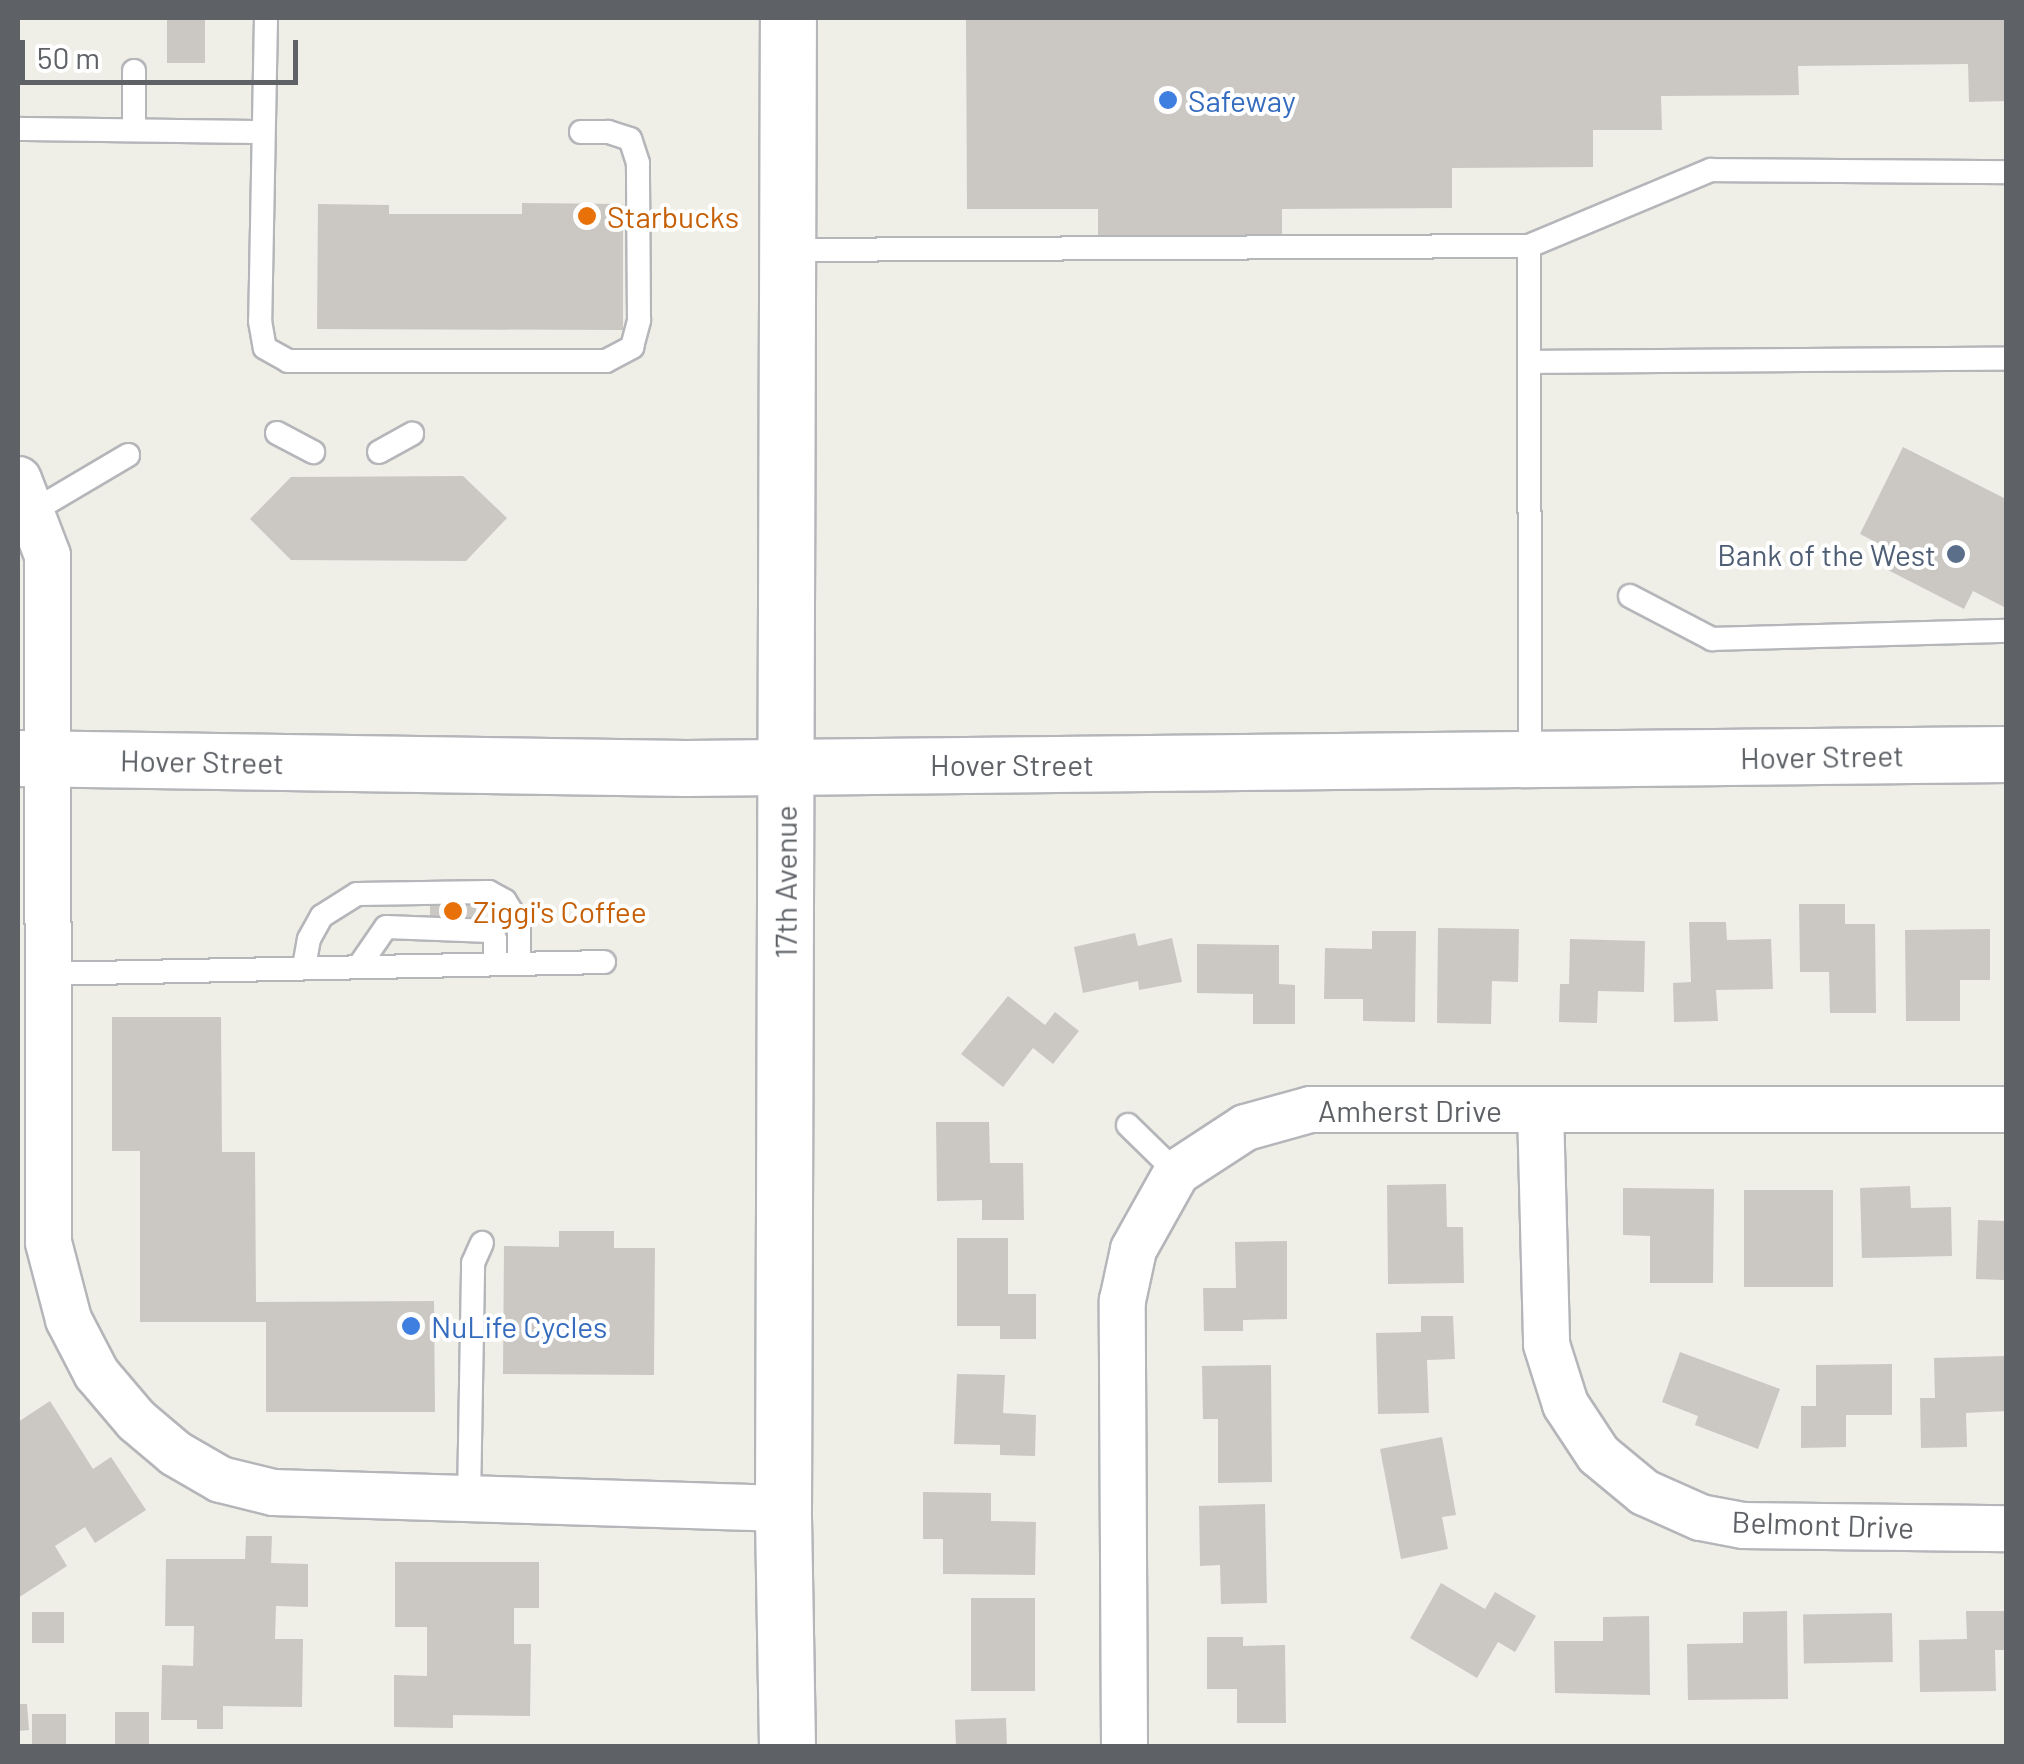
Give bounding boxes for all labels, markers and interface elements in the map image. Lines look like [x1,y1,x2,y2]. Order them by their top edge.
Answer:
scale bar [25,20,302,82]
text: 50 m [37,39,100,75]
place label: Safeway [1188,82,1296,118]
marker: Safeway [1157,89,1179,111]
place label: Starbucks [607,198,739,234]
marker: Starbucks [576,205,598,227]
place label: Bank of the West [1717,536,1936,572]
marker: Bank of the West [1945,543,1967,565]
street label: Hover Street [1740,737,1904,775]
street label: Hover Street [120,742,284,780]
street label: Hover Street [930,746,1094,782]
street label: 17th Avenue [767,805,803,959]
place label: Ziggi's Coffee [473,893,647,929]
marker: Ziggi's Coffee [442,900,464,922]
street label: Amherst Drive [1318,1092,1502,1128]
place label: NuLife Cycles [431,1308,607,1344]
marker: NuLife Cycles [400,1315,422,1337]
street label: Belmont Drive [1731,1503,1915,1545]

